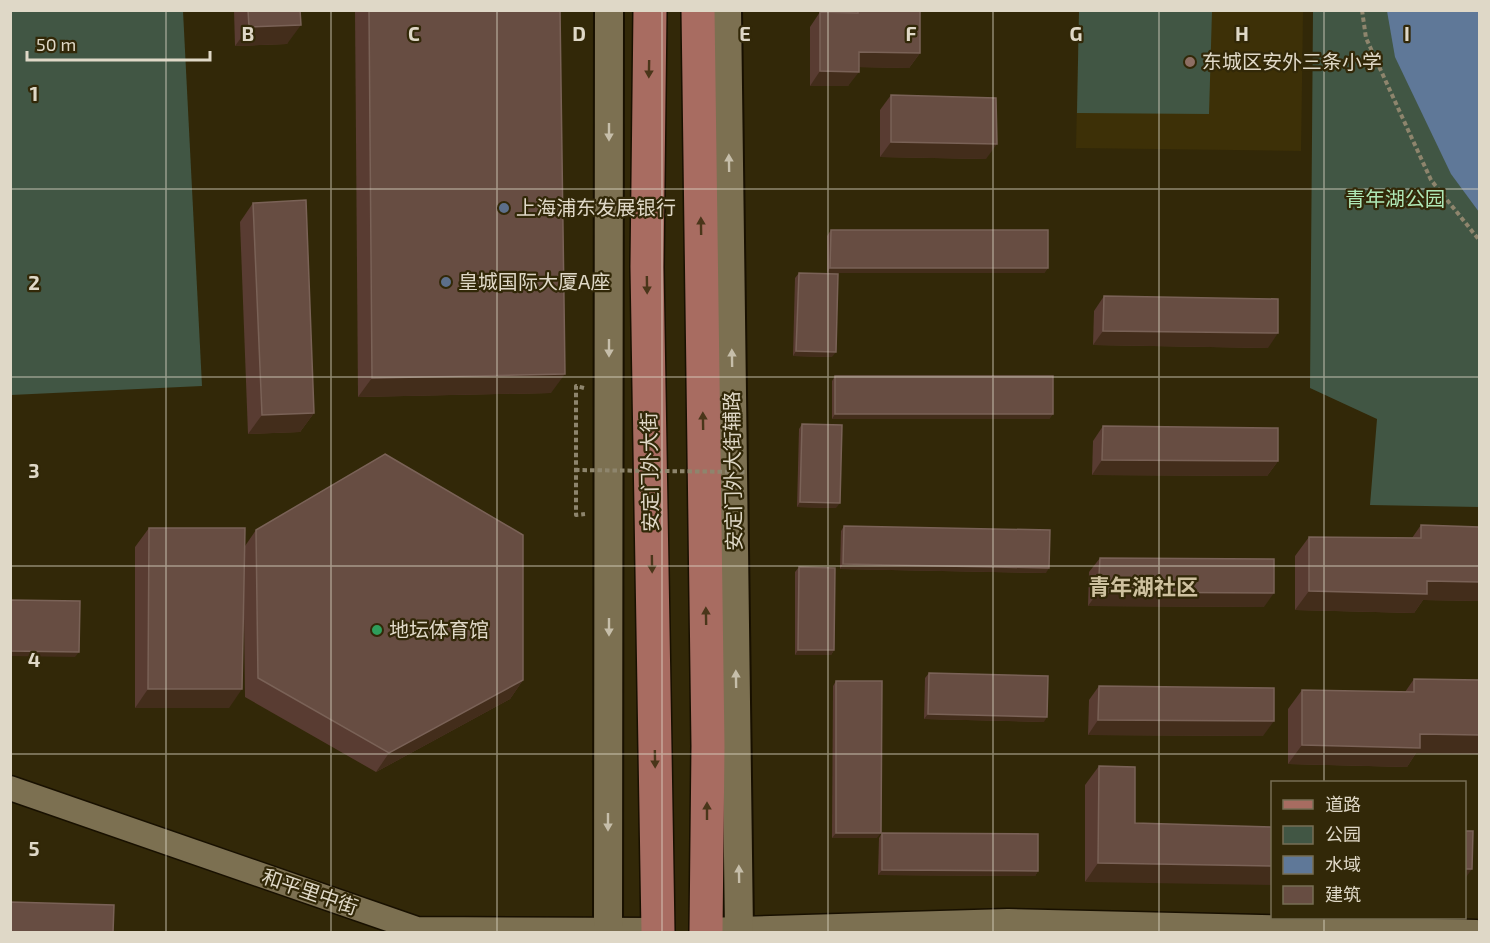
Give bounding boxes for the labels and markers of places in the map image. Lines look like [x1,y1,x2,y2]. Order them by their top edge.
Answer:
place label: 东城区安外三条小学 [1202,49,1382,73]
marker: 东城区安外三条小学 [1183,55,1197,69]
place label: 上海浦东发展银行 [516,195,676,219]
marker: 上海浦东发展银行 [497,201,511,215]
place label: 皇城国际大厦A座 [458,269,610,293]
marker: 皇城国际大厦A座 [439,275,453,289]
place label: 地坛体育馆 [389,617,489,641]
marker: 地坛体育馆 [370,623,384,637]

